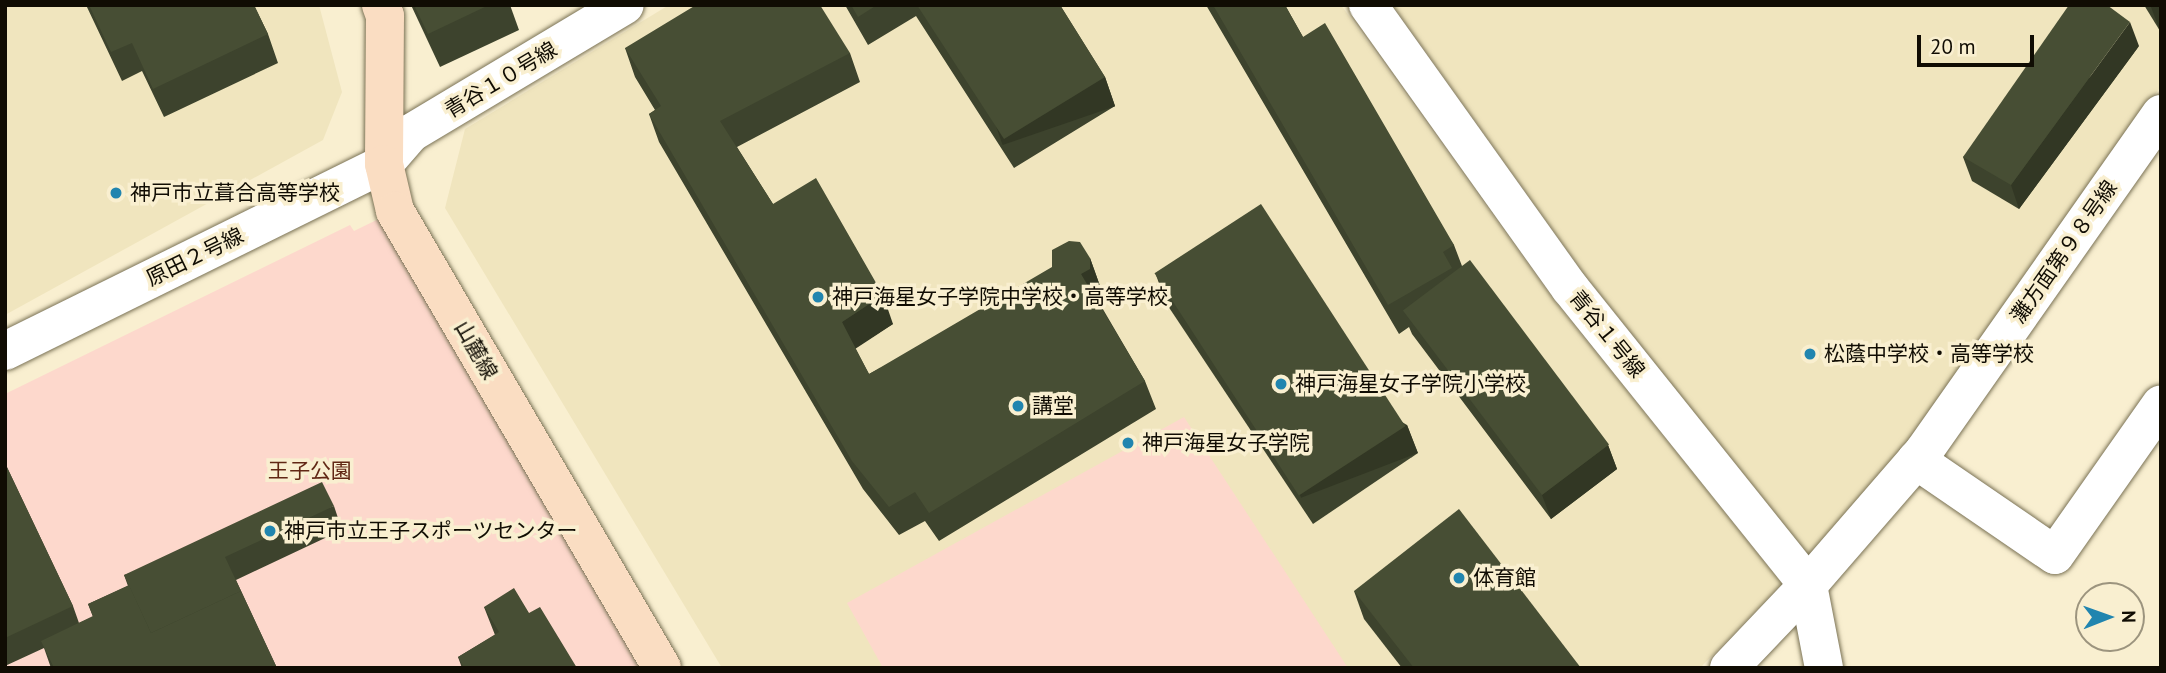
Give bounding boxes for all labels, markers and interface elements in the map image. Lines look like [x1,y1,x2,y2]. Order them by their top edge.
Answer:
scale bar [1921,21,2038,65]
text: 20 m [1930,33,1976,60]
street label: 青谷１０号線 [441,37,561,123]
street label: 灘方面第９８号線 [2005,176,2123,328]
place label: 神戸市立葺合高等学校 [130,180,340,206]
marker: 神戸市立葺合高等学校 [108,185,124,201]
street label: 原田２号線 [142,223,248,291]
place label: 神戸海星女子学院中学校・高等学校 [832,284,1168,310]
street label: 青谷１号線 [1564,285,1650,383]
marker: 神戸海星女子学院中学校・高等学校 [810,289,826,305]
street label: 山麓線 [449,316,503,384]
place label: 松蔭中学校・高等学校 [1824,341,2034,367]
marker: 松蔭中学校・高等学校 [1802,346,1818,362]
place label: 神戸海星女子学院小学校 [1295,371,1526,397]
marker: 神戸海星女子学院小学校 [1273,376,1289,392]
place label: 講堂 [1032,393,1074,419]
marker: 講堂 [1010,398,1026,414]
place label: 神戸海星女子学院 [1142,430,1310,456]
marker: 神戸海星女子学院 [1120,435,1136,451]
park label: 王子公園 [268,458,352,484]
place label: 神戸市立王子スポーツセンター [284,518,578,544]
marker: 神戸市立王子スポーツセンター [262,523,278,539]
place label: 体育館 [1473,565,1536,591]
marker: 体育館 [1451,570,1467,586]
north arrow [2075,582,2145,652]
text: N [2117,610,2141,623]

